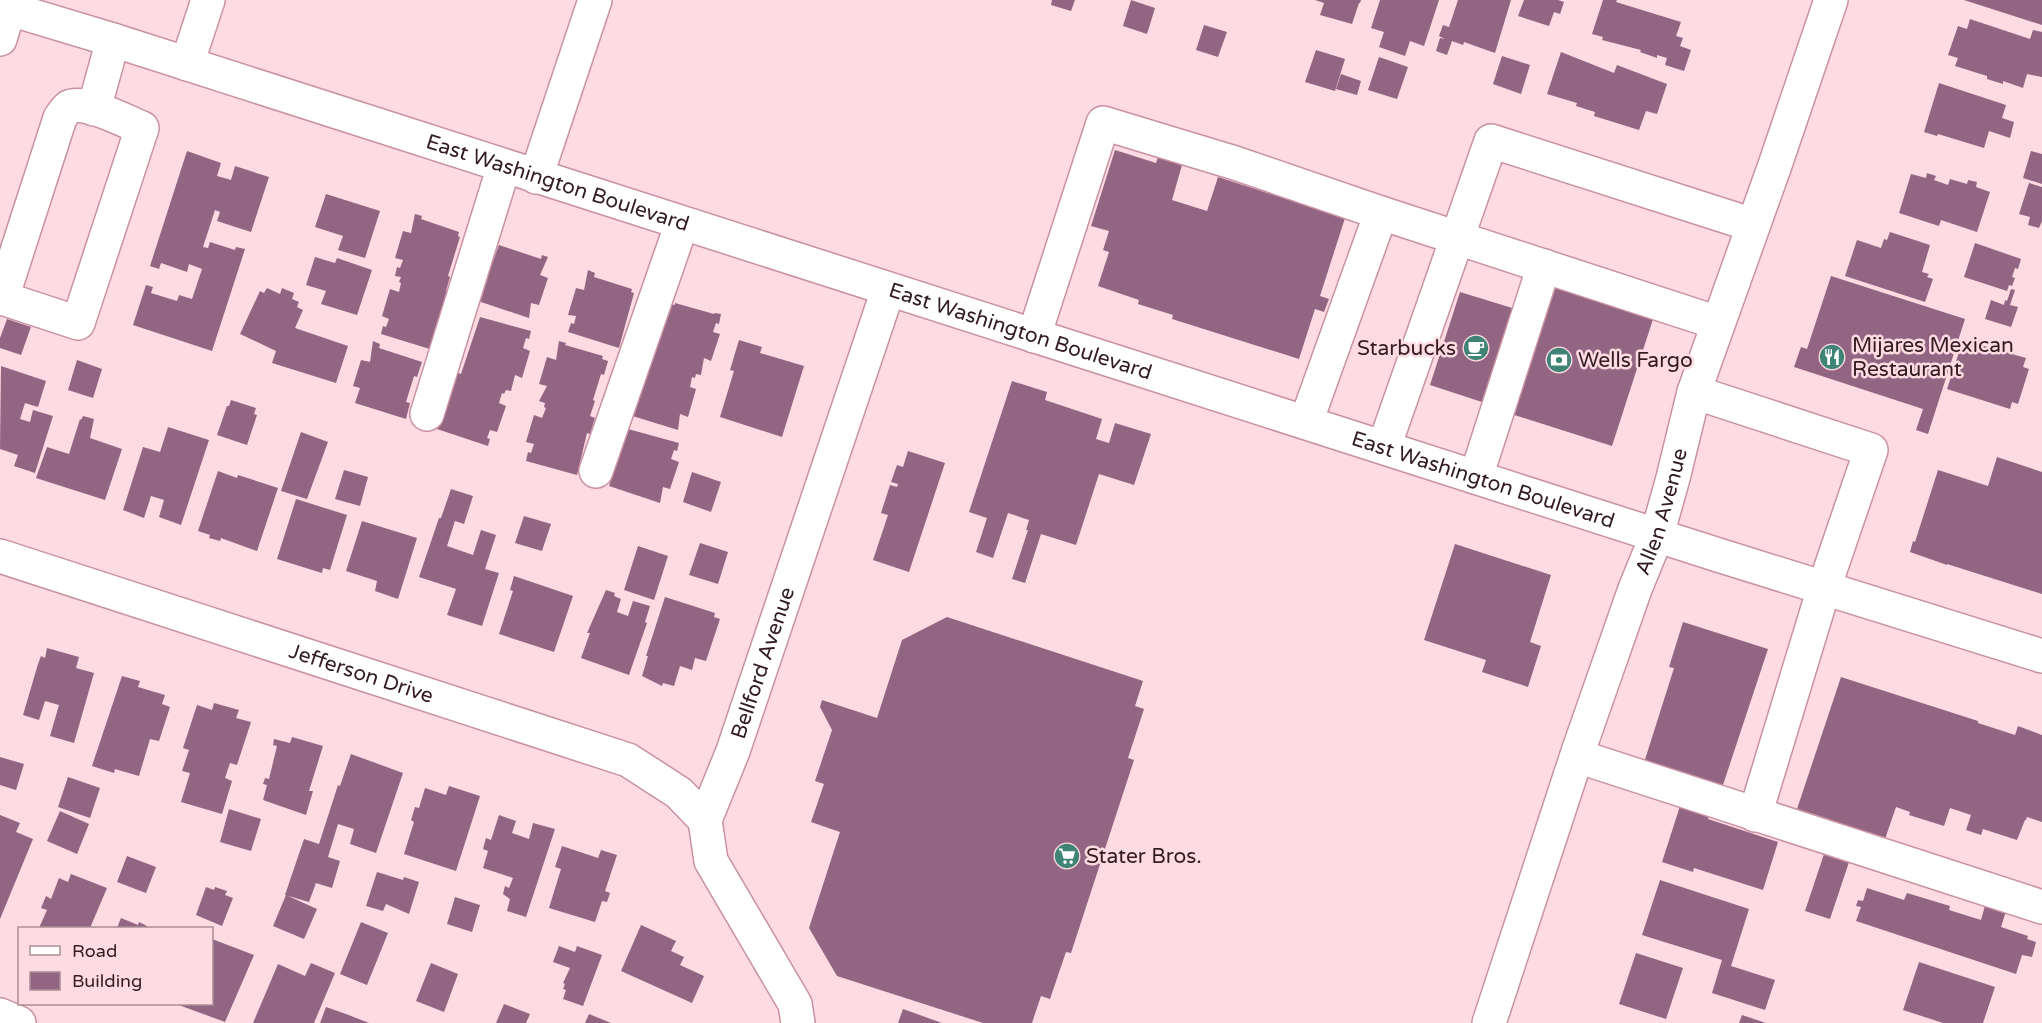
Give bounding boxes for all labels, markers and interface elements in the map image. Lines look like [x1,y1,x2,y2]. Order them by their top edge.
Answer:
street label: East Washington Boulevard [423,129,692,237]
street label: East Washington Boulevard [886,277,1155,385]
cafe icon: Starbucks [1461,333,1491,363]
place label: Mijares Mexican Restaurant [1852,333,2014,382]
place label: Starbucks [1357,336,1456,361]
restaurant icon: Mijares Mexican Restaurant [1817,342,1847,372]
bank icon: Wells Fargo [1544,345,1574,375]
place label: Wells Fargo [1578,348,1693,373]
street label: East Washington Boulevard [1349,426,1618,534]
street label: Allen Avenue [1630,446,1692,579]
street label: Bellford Avenue [726,584,800,742]
street label: Jefferson Drive [286,638,437,709]
supermarket icon: Stater Bros. [1052,841,1082,871]
place label: Stater Bros. [1086,844,1202,869]
legend [18,927,213,1005]
text: Road [72,940,117,962]
text: Building [72,970,142,992]

